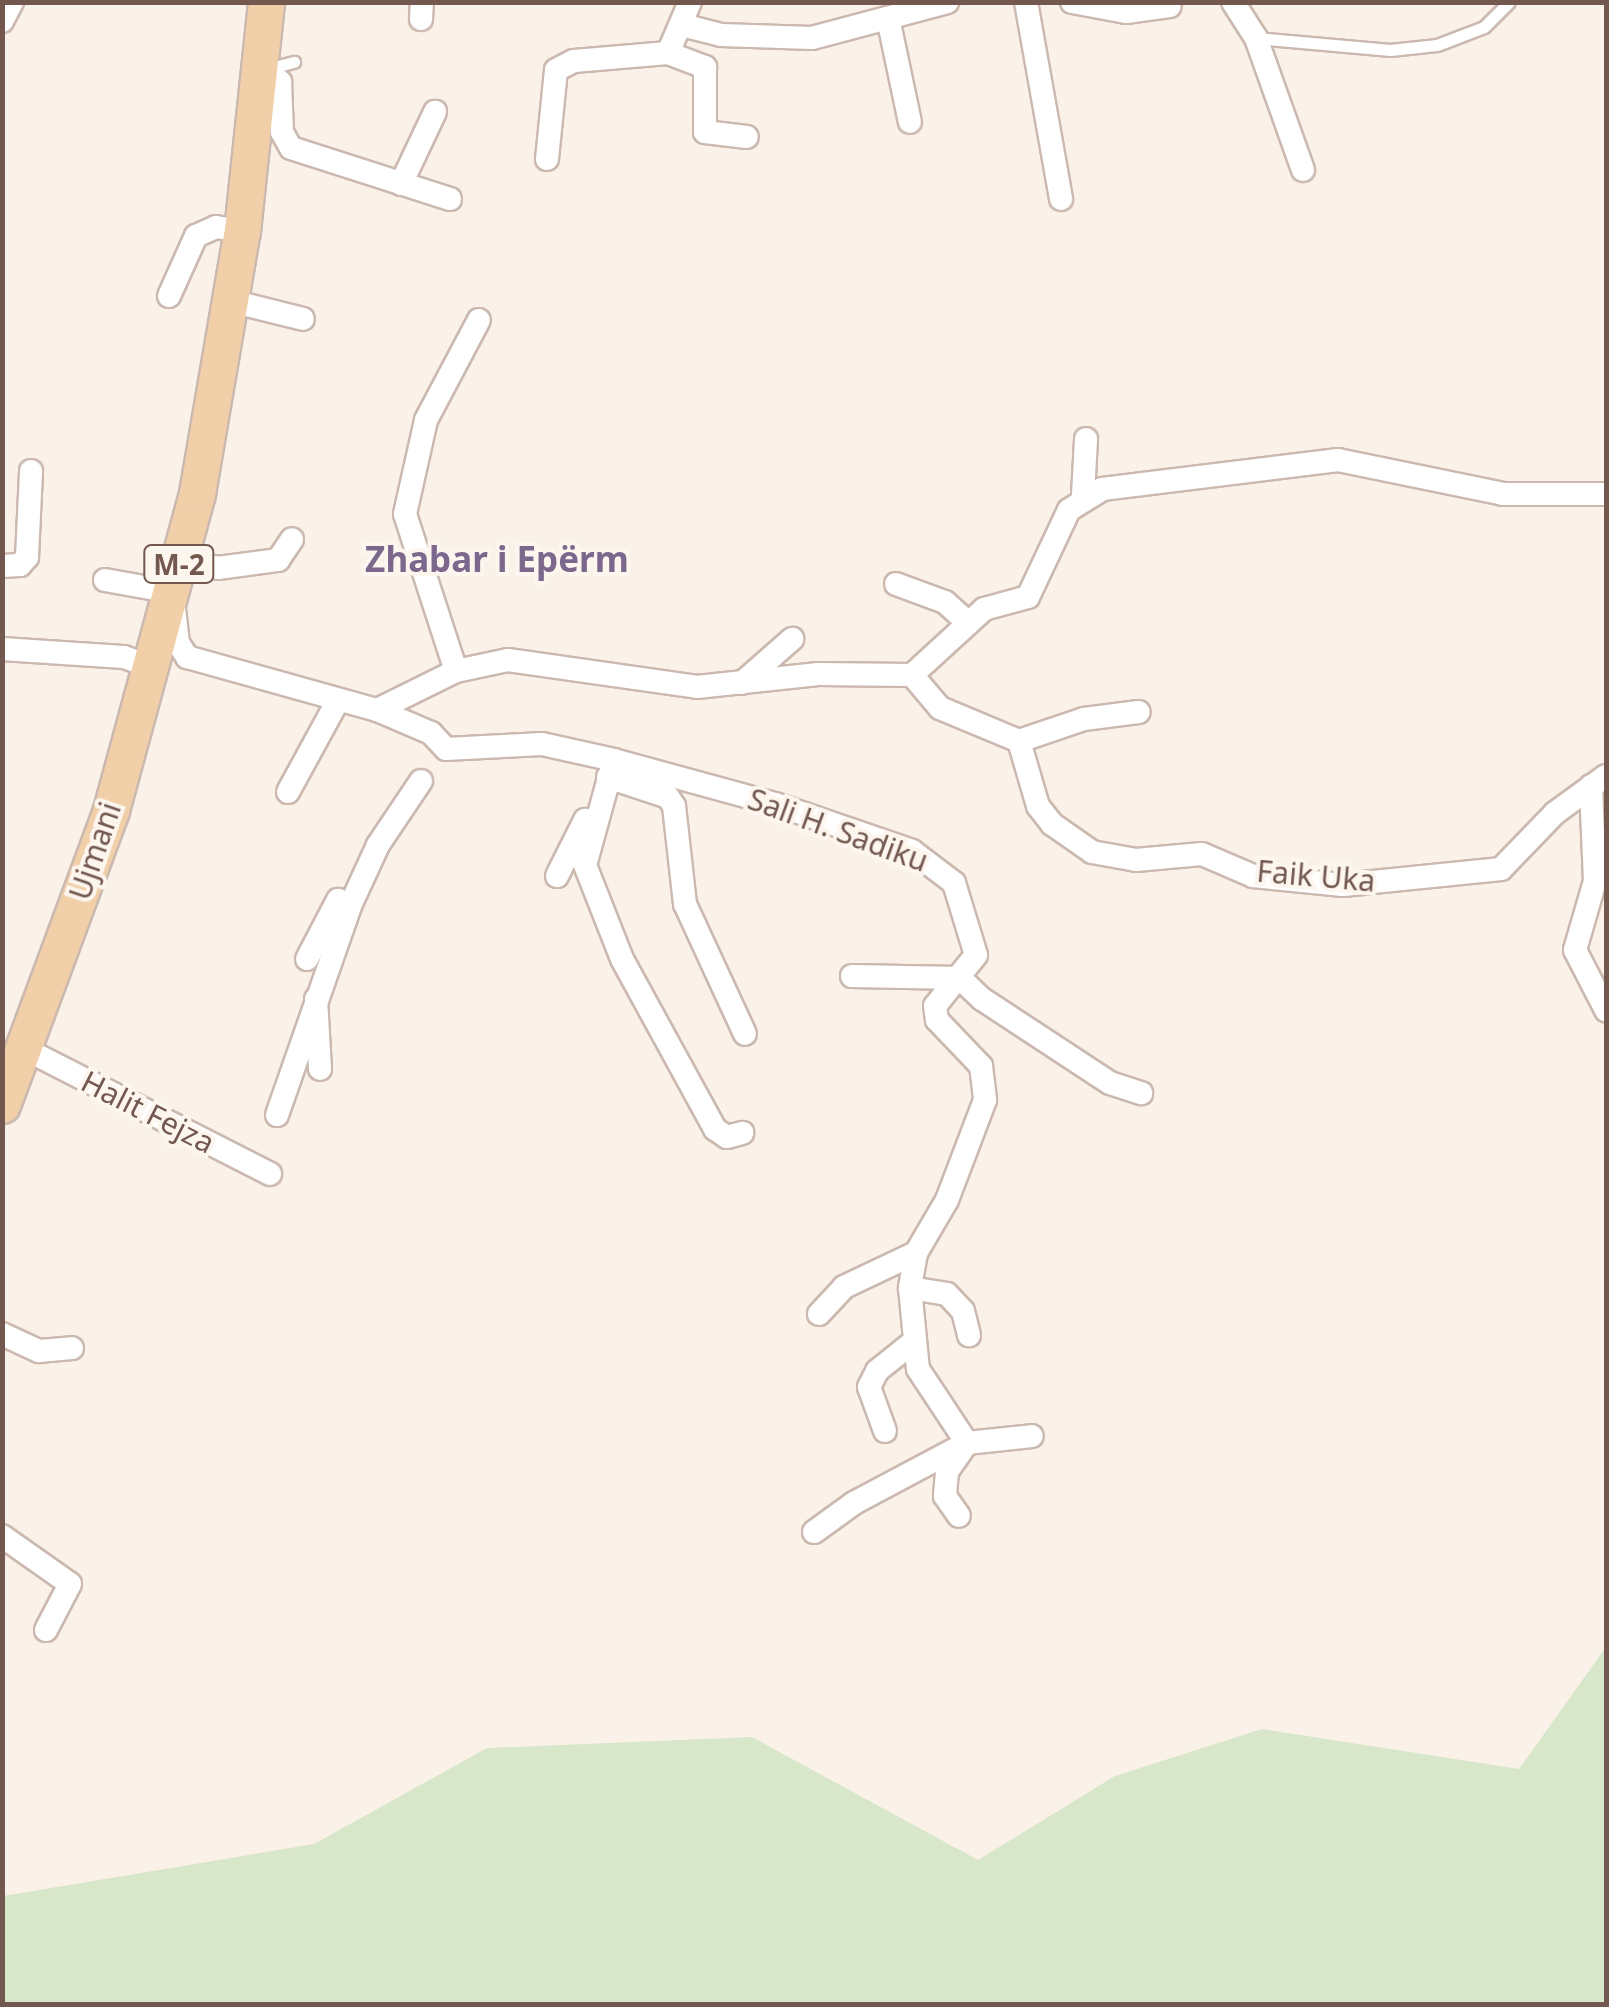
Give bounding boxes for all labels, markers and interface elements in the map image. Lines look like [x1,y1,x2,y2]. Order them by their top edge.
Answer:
district label: Zhabar i Epërm [365,538,629,580]
road number: M-2 [142,541,216,587]
street label: Sali H. Sadiku [743,781,933,879]
street label: Ujmani [62,797,128,905]
street label: Faik Uka [1255,853,1377,899]
street label: Halit Fejza [76,1063,220,1161]

